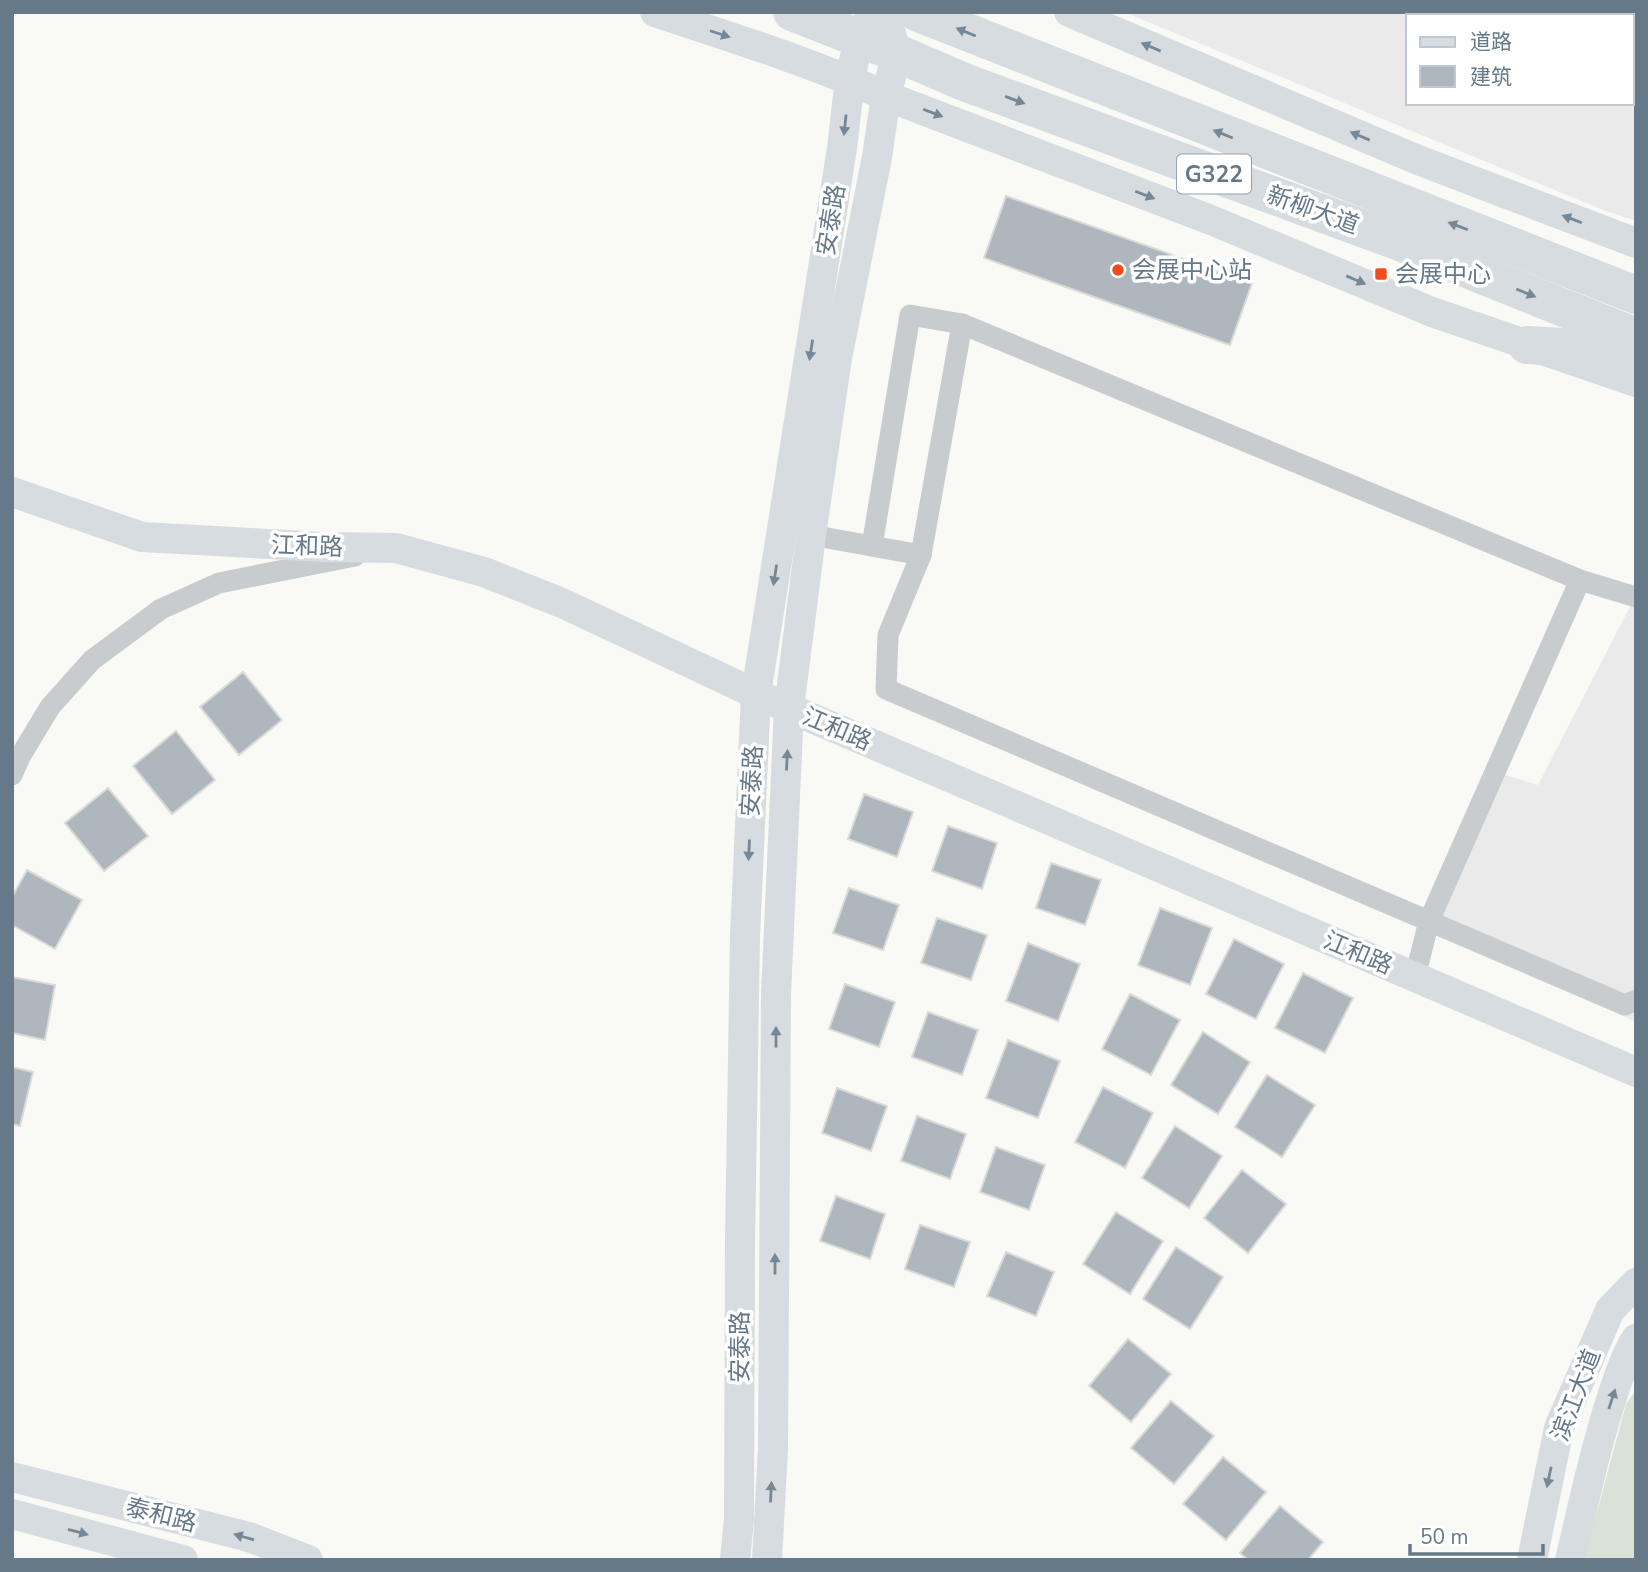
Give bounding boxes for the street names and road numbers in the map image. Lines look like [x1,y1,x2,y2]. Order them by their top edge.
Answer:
road number: G322 [1177,154,1251,194]
street label: 新柳大道 [1262,179,1364,241]
street label: 安泰路 [810,182,852,258]
street label: 江和路 [270,529,344,563]
street label: 江和路 [798,700,876,758]
street label: 安泰路 [734,744,770,818]
street label: 江和路 [1319,924,1397,982]
street label: 安泰路 [724,1311,756,1383]
street label: 滨江大道 [1544,1344,1608,1446]
street label: 泰和路 [122,1491,200,1539]

